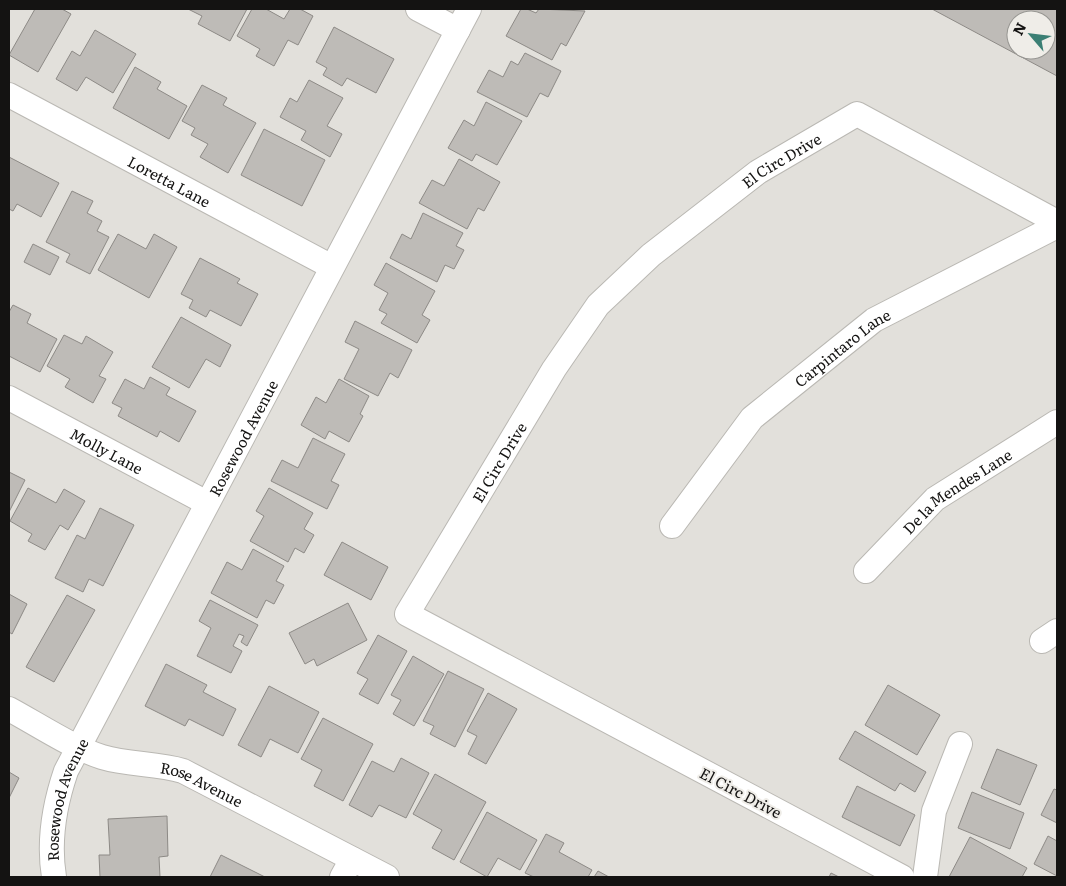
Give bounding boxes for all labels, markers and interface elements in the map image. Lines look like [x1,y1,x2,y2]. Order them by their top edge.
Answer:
north arrow [1006,10,1056,60]
text: N [1007,18,1030,38]
street label: El Circ Drive [736,126,825,193]
street label: Loretta Lane [124,149,215,212]
street label: Carpintaro Lane [789,302,894,392]
street label: Rosewood Avenue [202,375,283,500]
street label: El Circ Drive [465,417,531,506]
street label: Molly Lane [66,421,148,479]
street label: De la Mendes Lane [896,442,1016,539]
street label: Rosewood Avenue [40,733,93,862]
street label: Rose Avenue [159,755,248,812]
street label: El Circ Drive [696,761,786,823]

